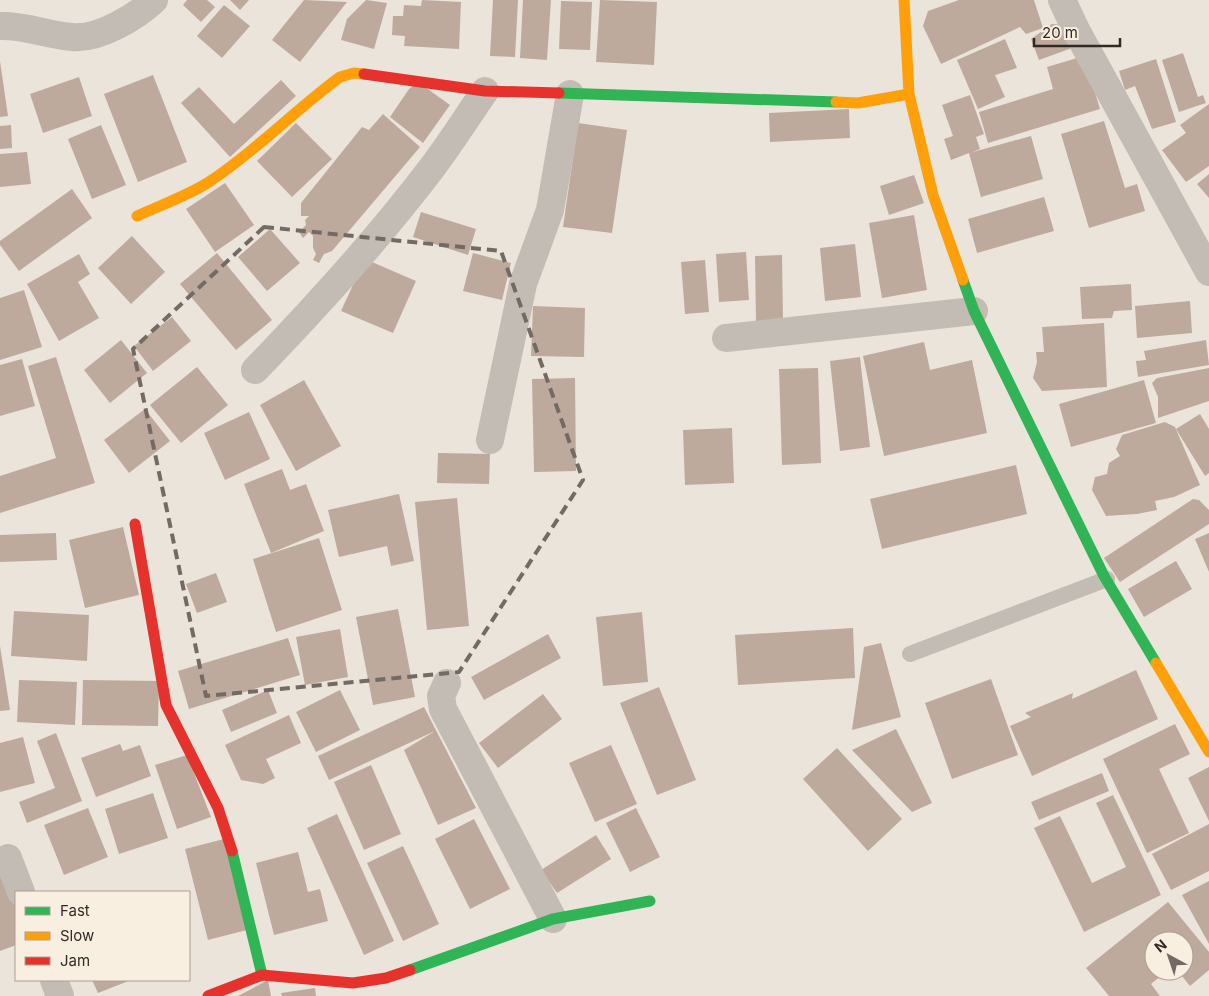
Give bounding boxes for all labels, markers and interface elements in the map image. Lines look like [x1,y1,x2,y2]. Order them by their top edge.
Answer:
scale bar [1034,15,1120,47]
text: 20 m [1042,23,1078,42]
legend [15,891,190,981]
text: Fast [60,901,90,920]
text: Slow [60,926,94,945]
north arrow [1144,931,1194,981]
text: N [1151,936,1170,956]
text: Jam [60,951,90,970]

